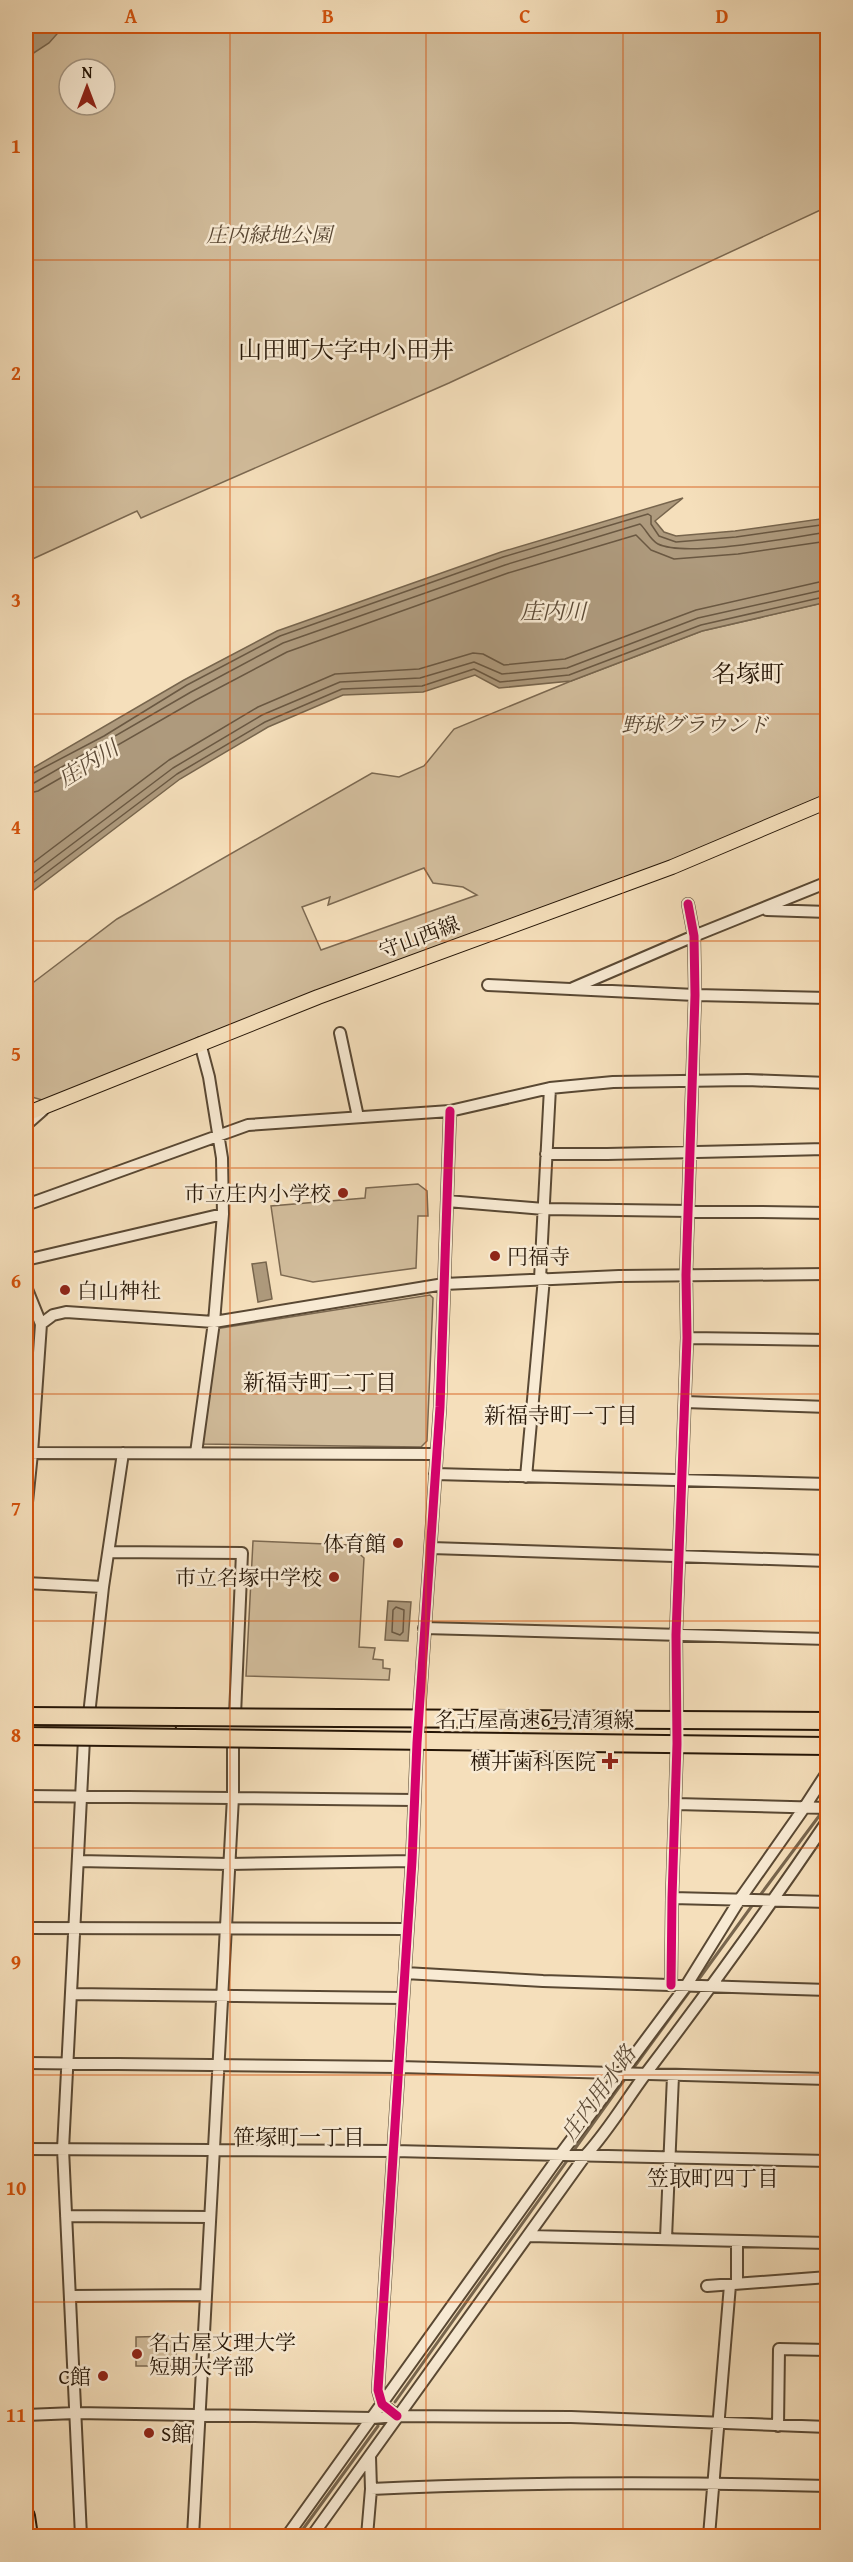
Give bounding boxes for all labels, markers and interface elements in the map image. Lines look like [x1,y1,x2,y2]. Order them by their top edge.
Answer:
text: A [125,1,138,30]
text: B [322,1,334,30]
text: C [519,1,531,30]
text: D [715,1,729,30]
north arrow [57,57,117,117]
text: N [82,60,93,84]
text: 1 [11,131,21,160]
park label: 庄内緑地公園 [206,219,335,250]
district label: 山田町大字中小田井 [238,332,454,367]
text: 2 [11,358,21,387]
text: 3 [11,585,21,614]
water label: 庄内川 [520,595,588,627]
district label: 名塚町 [712,656,784,691]
park label: 野球グラウンド [622,709,769,740]
water label: 庄内川 [52,731,126,794]
text: 4 [11,812,21,841]
street label: 守山西線 [374,908,464,966]
text: 5 [11,1039,21,1068]
place label: 市立庄内小学校 [184,1178,331,1209]
marker: 市立庄内小学校 [336,1186,350,1200]
place label: 円福寺 [507,1241,570,1272]
marker: 円福寺 [488,1249,502,1263]
text: 6 [11,1266,21,1295]
place label: 白山神社 [77,1275,161,1306]
marker: 白山神社 [58,1283,72,1297]
district label: 新福寺町二丁目 [243,1366,397,1398]
district label: 新福寺町一丁目 [484,1399,638,1431]
text: 7 [11,1493,21,1522]
place label: 体育館 [323,1528,386,1559]
marker: 体育館 [391,1536,405,1550]
place label: 市立名塚中学校 [175,1562,322,1593]
marker: 市立名塚中学校 [327,1570,341,1584]
street label: 名古屋高速6号清須線 [435,1704,635,1735]
text: 8 [11,1720,21,1749]
place label: 横井歯科医院 [470,1746,596,1777]
marker: 横井歯科医院 [601,1752,619,1770]
text: 9 [11,1947,21,1976]
water label: 庄内用水路 [553,2037,644,2147]
district label: 笹塚町一丁目 [233,2121,365,2153]
district label: 笠取町四丁目 [647,2162,779,2194]
text: 10 [6,2173,26,2202]
place label: 名古屋文理大学 短期大学部 [149,2327,296,2382]
marker: 名古屋文理大学 短期大学部 [130,2347,144,2361]
place label: C館 [59,2361,91,2392]
marker: C館 [96,2369,110,2383]
text: 11 [6,2400,26,2429]
place label: S館 [161,2418,192,2449]
marker: S館 [142,2426,156,2440]

